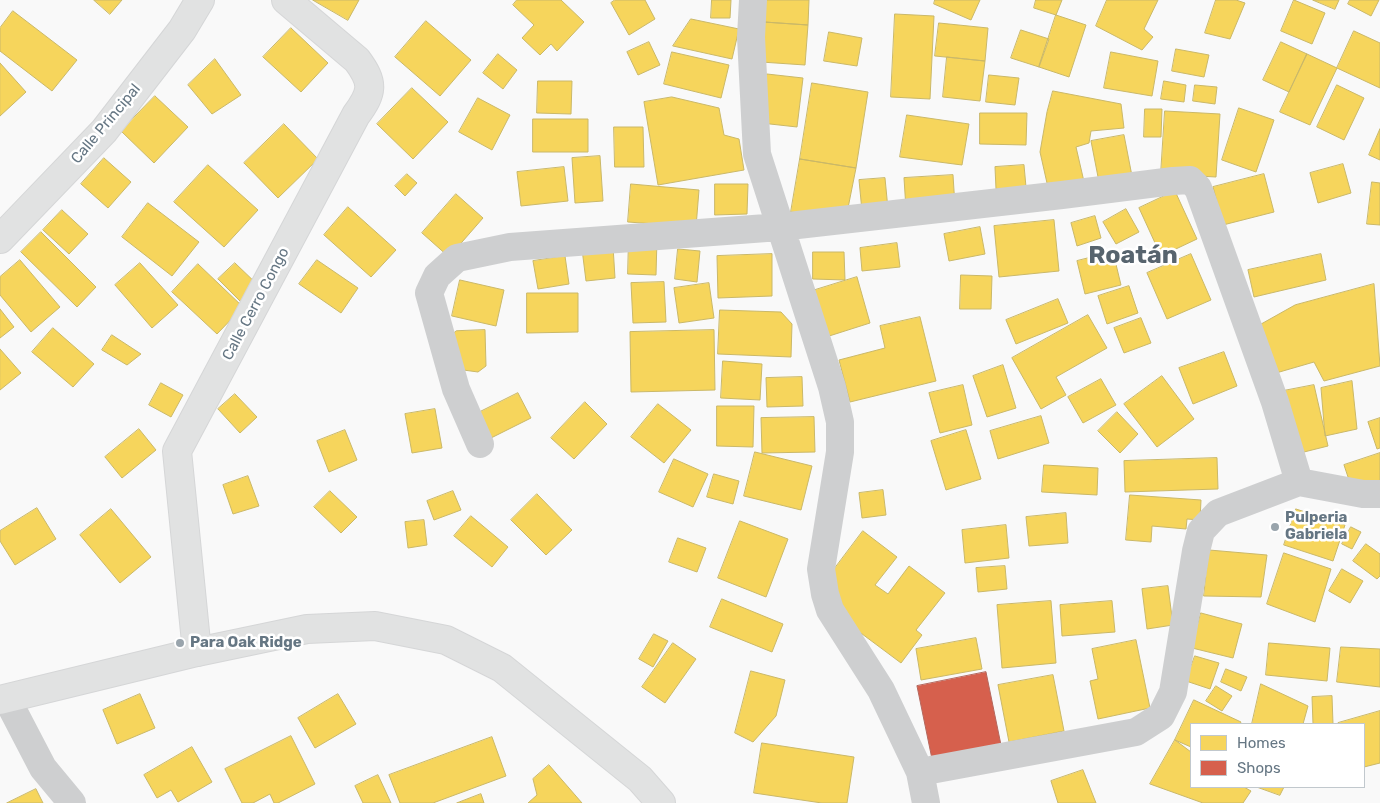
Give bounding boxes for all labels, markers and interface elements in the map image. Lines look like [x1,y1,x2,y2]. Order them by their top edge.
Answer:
street label: Calle Principal [67,81,145,167]
district label: Roatán [1088,241,1178,271]
street label: Calle Cerro Congo [219,245,293,363]
place label: Pulperia Gabriela [1285,509,1347,544]
marker: Pulperia Gabriela [1269,521,1281,533]
place label: Para Oak Ridge [190,634,302,652]
marker: Para Oak Ridge [174,637,186,649]
legend [1190,723,1365,788]
text: Homes [1237,734,1286,752]
text: Shops [1237,759,1281,777]

